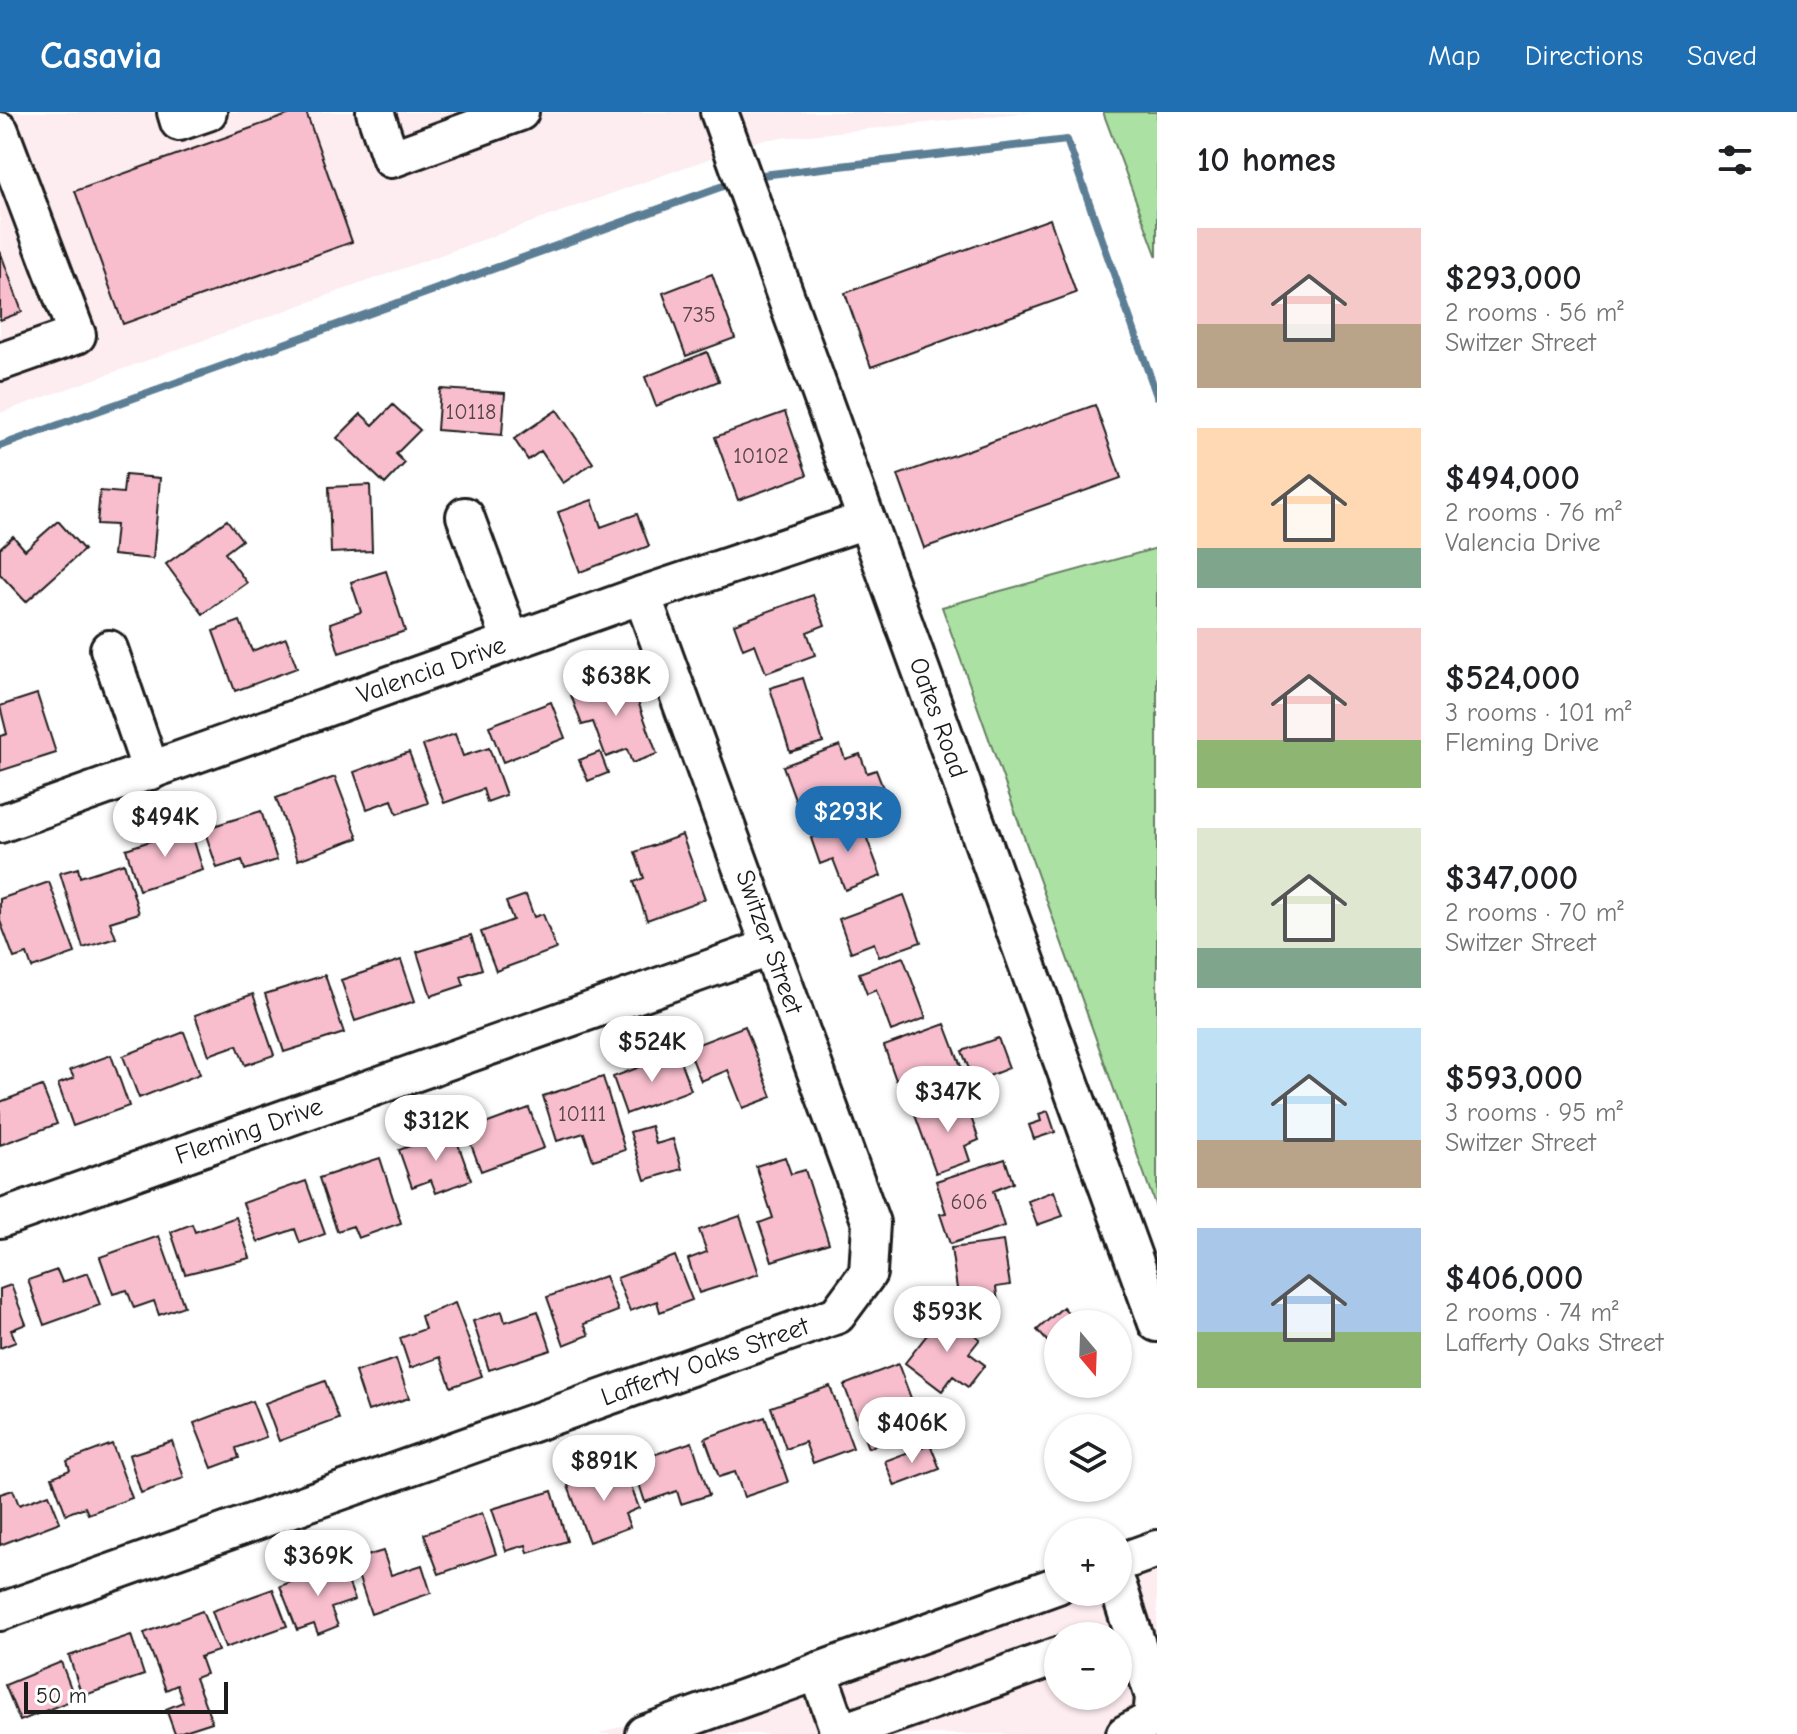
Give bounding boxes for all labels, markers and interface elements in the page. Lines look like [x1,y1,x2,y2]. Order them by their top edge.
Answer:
text: Casavia [40,34,162,78]
text: Map [1428,40,1481,72]
text: Directions [1525,40,1643,72]
text: Saved [1687,40,1757,72]
icon: filters [1713,138,1757,182]
text: 10 homes [1197,140,1336,180]
text: $293,000 [1445,258,1582,298]
icon: home [1261,260,1357,356]
text: 2 rooms · 56 m² [1445,298,1624,328]
house number: 735 [682,302,716,328]
text: Switzer Street [1445,328,1596,358]
house number: 10118 [446,399,496,425]
house number: 10102 [733,443,789,469]
text: $494,000 [1445,458,1580,498]
icon: home [1261,460,1357,556]
text: 2 rooms · 76 m² [1445,498,1622,528]
text: Valencia Drive [1445,528,1600,558]
street label: Valencia Drive [353,630,510,710]
pin: $638K [560,650,672,718]
street label: Oates Road [903,653,973,782]
text: $524,000 [1445,658,1580,698]
icon: home [1261,660,1357,756]
text: $638K [581,661,651,691]
text: 3 rooms · 101 m² [1445,698,1632,728]
text: Fleming Drive [1445,728,1599,758]
pin: $293K [792,786,904,854]
pin: $494K [109,791,221,859]
text: $293K [813,797,883,827]
text: $494K [131,802,199,832]
text: $347,000 [1445,858,1578,898]
icon: home [1261,860,1357,956]
street label: Switzer Street [729,866,809,1020]
text: 2 rooms · 70 m² [1445,898,1624,928]
text: Switzer Street [1445,928,1596,958]
pin: $524K [596,1016,708,1084]
text: $524K [618,1027,686,1057]
text: $593,000 [1445,1058,1583,1098]
icon: home [1261,1060,1357,1156]
pin: $347K [892,1066,1004,1134]
text: $347K [914,1077,982,1107]
street label: Fleming Drive [171,1091,327,1171]
pin: $312K [380,1095,492,1163]
text: 3 rooms · 95 m² [1445,1098,1623,1128]
house number: 10111 [558,1101,606,1127]
text: $312K [403,1106,469,1136]
text: Switzer Street [1445,1128,1596,1158]
house number: 606 [950,1189,988,1215]
text: $406,000 [1445,1258,1583,1298]
icon: home [1261,1260,1357,1356]
pin: $593K [891,1286,1003,1354]
text: $593K [912,1297,982,1327]
text: 2 rooms · 74 m² [1445,1298,1618,1328]
north arrow [1044,1310,1132,1398]
map controls [1044,1310,1132,1710]
street label: Lafferty Oaks Street [597,1311,814,1413]
text: Lafferty Oaks Street [1445,1328,1663,1358]
pin: $406K [856,1397,968,1465]
text: $406K [877,1408,947,1438]
button: layers [1044,1414,1132,1502]
pin: $891K [548,1435,660,1503]
text: $891K [570,1446,638,1476]
button: + [1044,1518,1132,1606]
pin: $369K [262,1530,374,1598]
text: $369K [283,1541,353,1571]
button: − [1044,1622,1132,1710]
scale bar [24,1678,228,1714]
text: 50 m [36,1683,87,1709]

